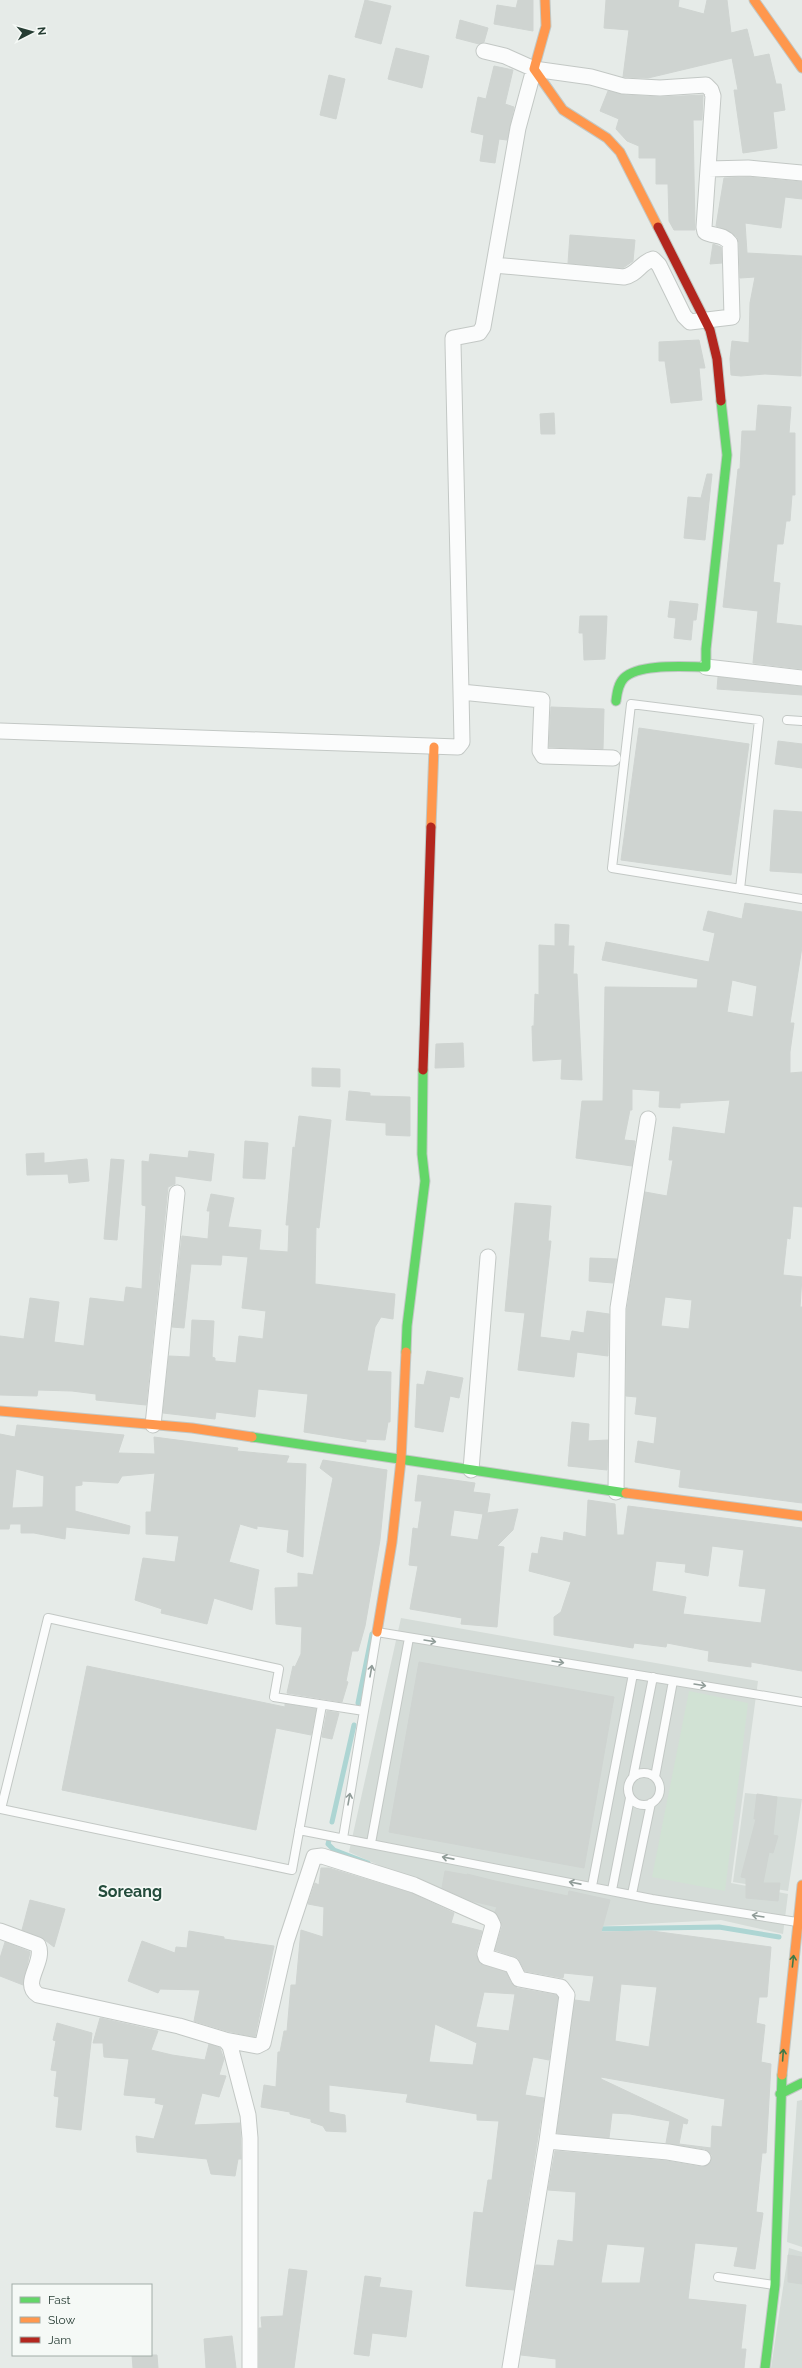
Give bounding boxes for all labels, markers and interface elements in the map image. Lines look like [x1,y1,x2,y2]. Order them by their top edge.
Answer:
north arrow [12,12,52,52]
text: N [35,26,48,36]
one-way arrow [423,1637,436,1645]
one-way arrow [551,1658,564,1666]
one-way arrow [367,1665,375,1678]
one-way arrow [693,1681,706,1689]
one-way arrow [345,1793,353,1806]
one-way arrow [442,1854,455,1862]
one-way arrow [569,1879,582,1887]
district label: Soreang [98,1882,162,1901]
one-way arrow [752,1912,765,1920]
one-way arrow [789,1955,797,1968]
one-way arrow [780,2049,787,2062]
legend [12,2284,152,2356]
text: Fast [48,2293,71,2307]
text: Slow [48,2313,75,2327]
text: Jam [48,2333,71,2347]

